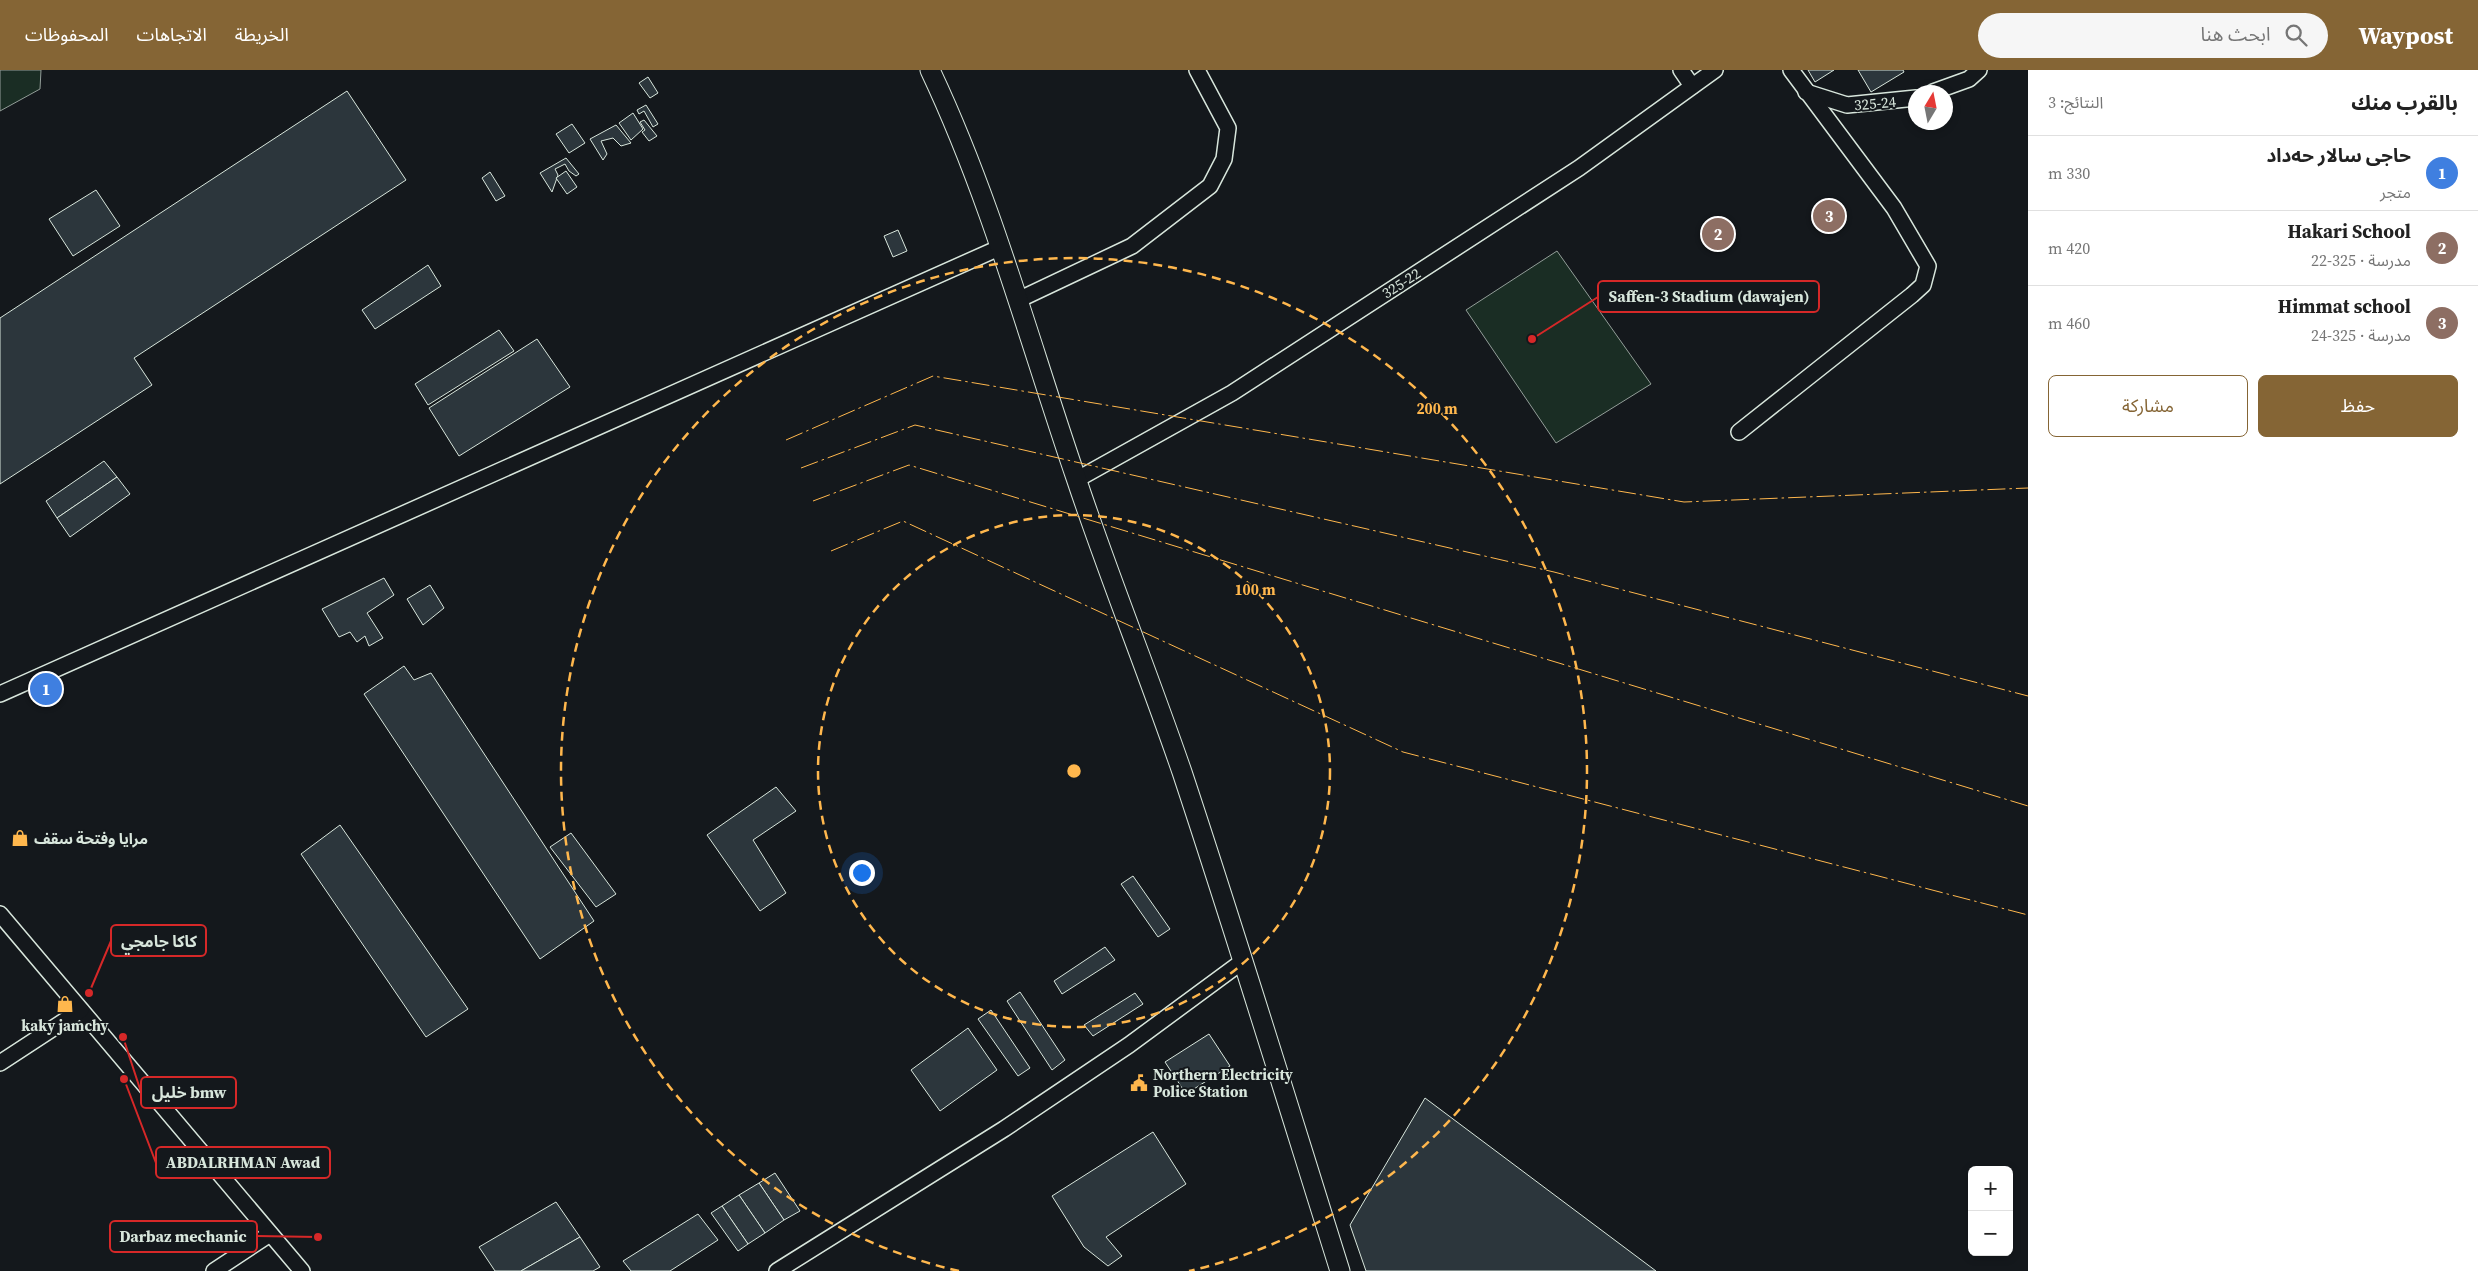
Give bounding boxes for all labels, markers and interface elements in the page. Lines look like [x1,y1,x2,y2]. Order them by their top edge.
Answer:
search box [1978,13,2328,58]
text: Waypost [2358,19,2453,52]
text: ابحث هنا [2201,21,2270,47]
icon: search [2282,21,2310,49]
text: المحفوظات [25,22,109,47]
text: الاتجاهات [137,22,207,47]
text: الخريطة [235,22,289,47]
north arrow [1908,85,1953,130]
text: بالقرب منك [2351,88,2458,117]
street label: 325-24 [1853,91,1897,115]
text: النتائج: 3 [2048,91,2103,113]
text: حاجی سالار حەداد [2267,142,2411,168]
text: 330 m [2048,162,2090,184]
text: 1 [2438,162,2446,184]
text: متجر [2380,181,2411,203]
pin: 3 [1813,197,1845,235]
pin: 2 [1702,215,1734,253]
text: Hakari School [2288,218,2411,244]
text: 420 m [2048,237,2090,259]
text: 2 [2438,237,2446,259]
text: مدرسة · 325-22 [2311,249,2411,271]
street label: 325-22 [1378,263,1424,303]
callout: Saffen-3 Stadium (dawajen) [1598,281,1819,312]
text: Saffen-3 Stadium (dawajen) [1609,285,1809,307]
text: Himmat school [2278,293,2411,319]
text: 460 m [2048,312,2090,334]
text: 3 [2438,312,2446,334]
text: مدرسة · 325-24 [2311,324,2411,346]
button: مشاركة [2048,375,2248,437]
button: حفظ [2258,375,2458,437]
text: 200 m [1416,398,1458,419]
text: 100 m [1234,579,1276,600]
pin: 1 [30,670,62,708]
centre of rings [1065,762,1083,780]
shop icon: مرايا وفتحة سقف [10,828,30,848]
place label: مرايا وفتحة سقف [34,828,148,849]
your location [849,860,875,886]
callout: كاكا جامجي [111,925,206,956]
text: كاكا جامجي [121,930,198,955]
shop icon: kaky jamchy [55,994,75,1014]
place label: kaky jamchy [21,1015,109,1036]
place label: Northern Electricity Police Station [1153,1064,1293,1102]
public building icon: Northern Electricity Police Station [1129,1073,1149,1093]
callout: خليل bmw [141,1077,236,1108]
text: خليل bmw [152,1081,227,1103]
callout: ABDALRHMAN Awad [156,1147,330,1178]
text: ABDALRHMAN Awad [166,1151,321,1173]
map controls [1968,1166,2013,1256]
button: + [1968,1166,2013,1211]
button: − [1968,1211,2013,1256]
callout: Darbaz mechanic [110,1221,257,1252]
text: Darbaz mechanic [119,1225,247,1247]

